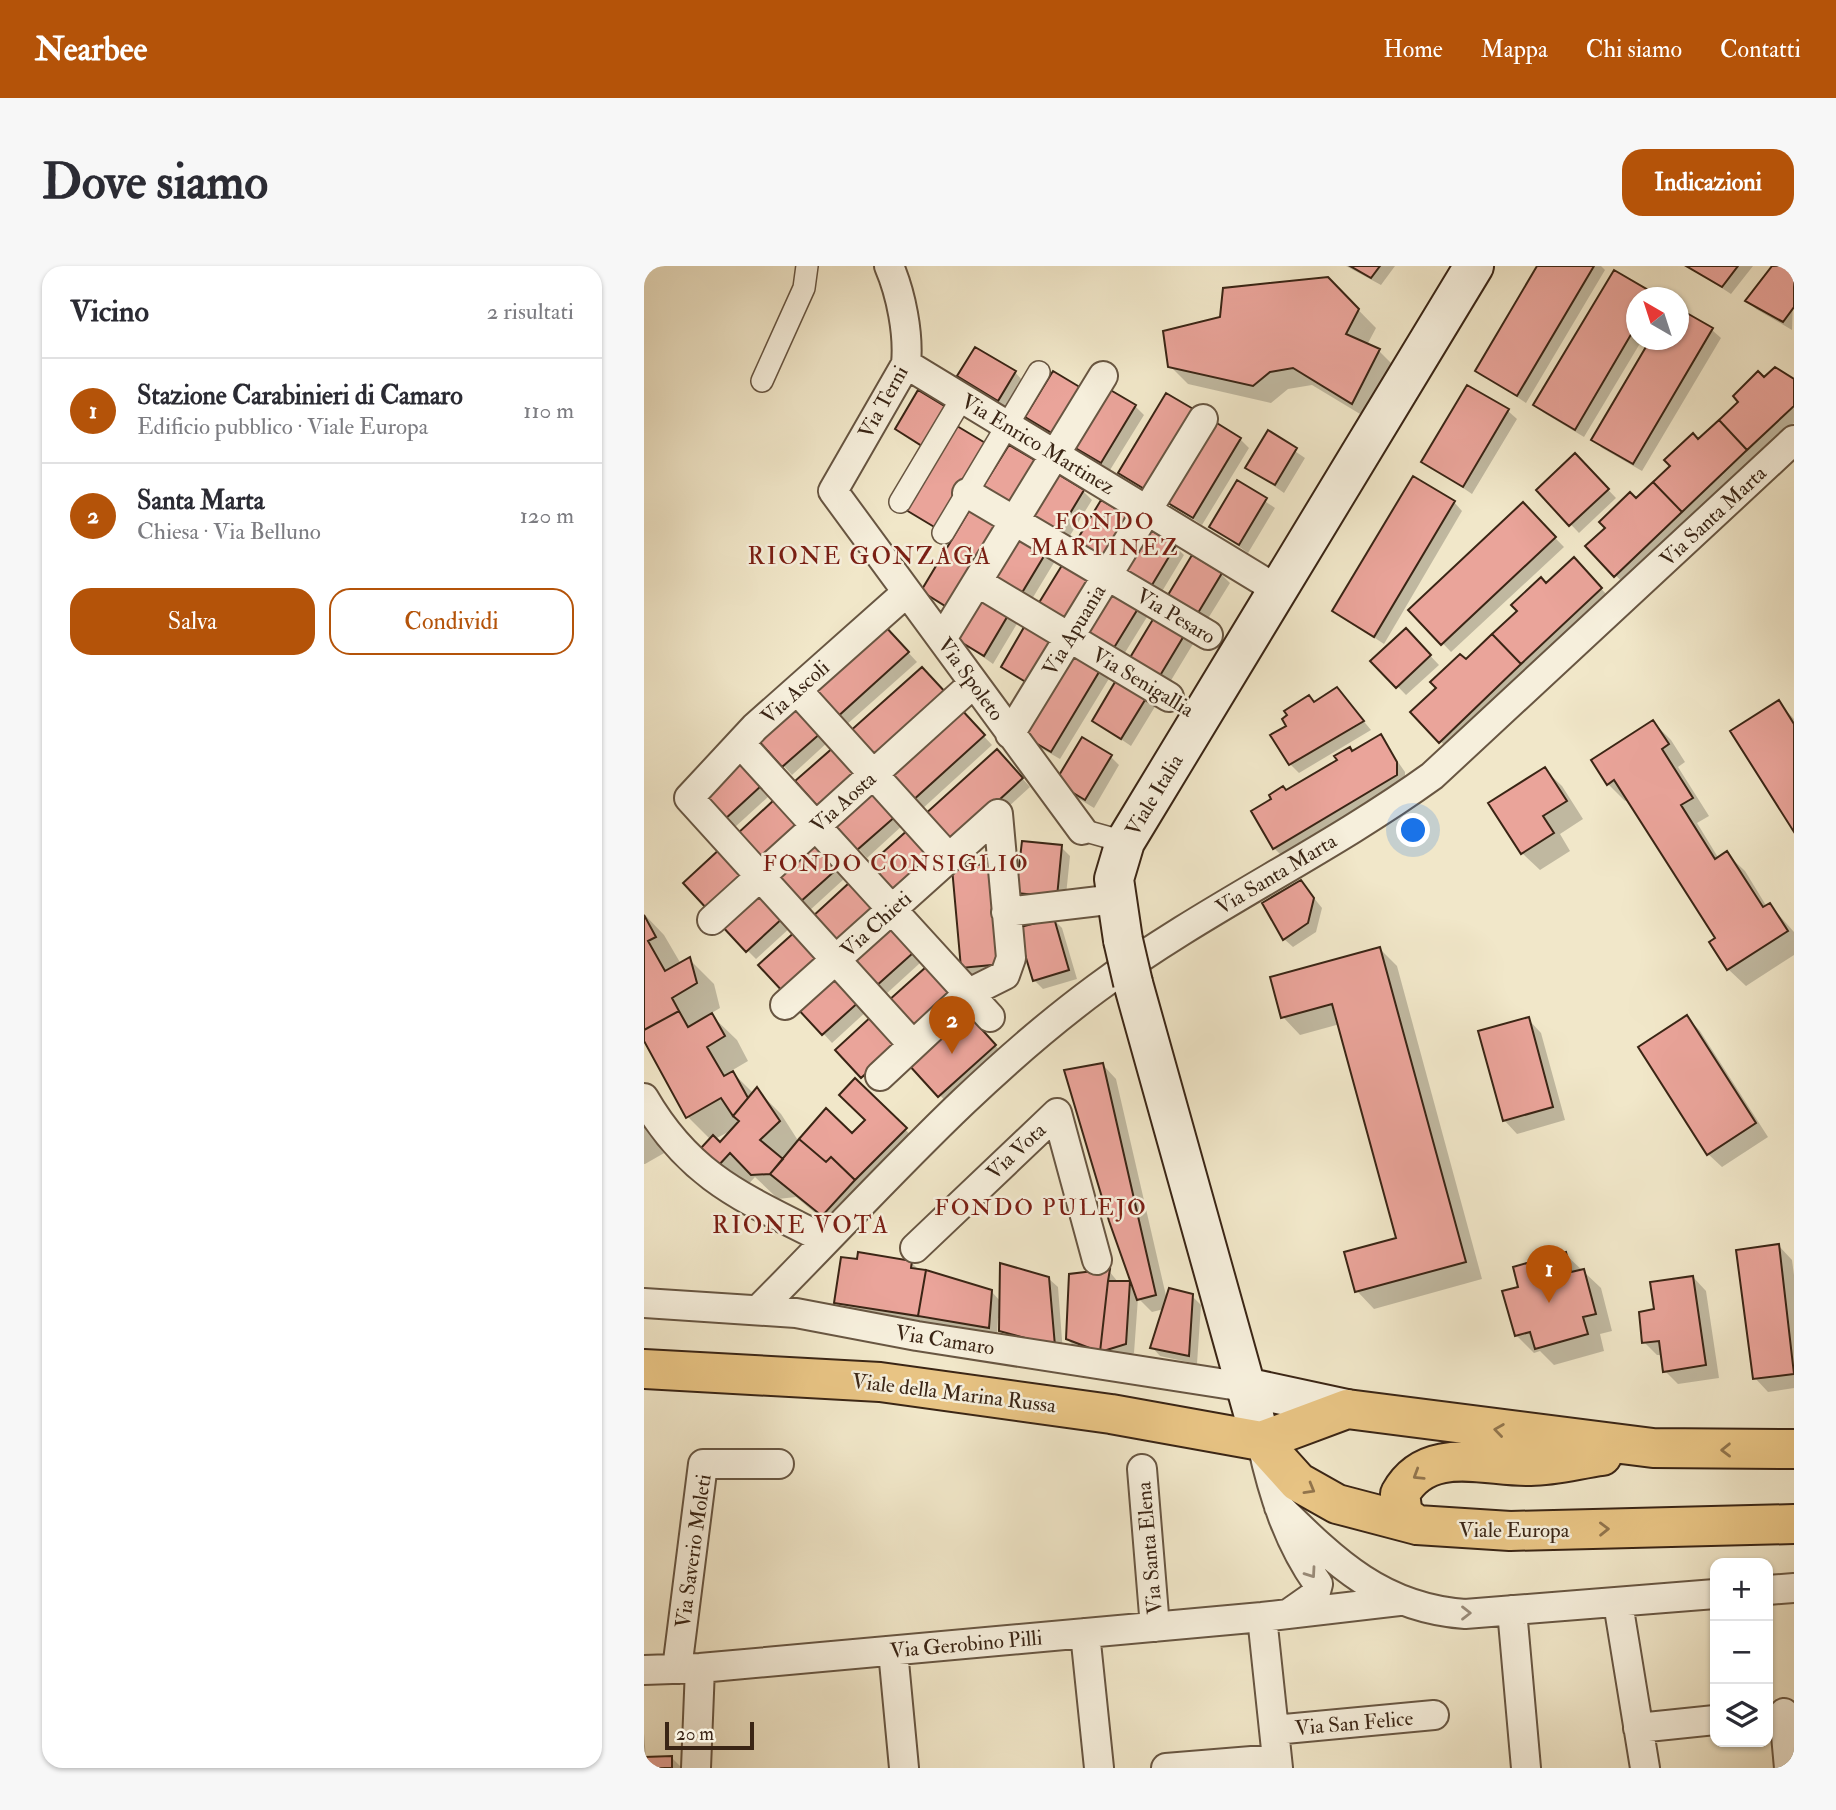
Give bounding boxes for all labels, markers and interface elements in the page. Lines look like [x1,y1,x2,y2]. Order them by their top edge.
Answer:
text: Nearbee [35,29,147,70]
text: Home [1383,34,1443,65]
text: Mappa [1481,34,1548,65]
text: Chi siamo [1586,34,1682,65]
text: Contatti [1720,34,1801,65]
button: Indicazioni [1622,149,1794,216]
text: Dove siamo [42,152,268,213]
north arrow [1626,287,1689,350]
text: Vicino [70,293,149,330]
text: 2 risultati [487,297,574,326]
street label: Via Terni [852,361,915,443]
text: Stazione Carabinieri di Camaro [137,380,463,412]
street label: Via Enrico Martinez [956,388,1119,501]
text: 1 [89,396,97,425]
text: 110 m [523,396,574,425]
text: Edificio pubblico · Viale Europa [137,412,428,441]
street label: Via Santa Marta [1654,460,1773,573]
text: Santa Marta [137,485,265,517]
text: 2 [87,501,99,530]
text: 120 m [520,501,574,530]
district label: FONDO MARTINEZ [1030,507,1180,562]
text: Chiesa · Via Belluno [137,517,321,546]
district label: RIONE GONZAGA [748,541,992,572]
street label: Via Apuania [1037,579,1112,681]
street label: Via Pesaro [1131,582,1220,651]
button: Salva [70,588,315,655]
button: Condividi [329,588,574,655]
street label: Via Spoleto [931,632,1010,726]
street label: Via Senigallia [1087,641,1199,724]
street label: Via Ascoli [755,654,836,730]
street label: Viale Italia [1119,749,1190,841]
street label: Via Aosta [805,765,882,839]
your location [1396,813,1430,847]
street label: Via Santa Marta [1211,828,1342,921]
district label: FONDO CONSIGLIO [762,849,1030,878]
street label: Via Chieti [835,885,918,963]
pin: 2 [929,996,975,1054]
street label: Via Vota [981,1117,1052,1186]
district label: FONDO PULEJO [934,1193,1148,1222]
district label: RIONE VOTA [712,1210,890,1241]
pin: 1 [1526,1245,1572,1303]
street label: Via Camaro [893,1319,996,1362]
street label: Viale della Marina Russa [850,1368,1058,1419]
one-way arrow [1493,1423,1505,1438]
one-way arrow [1720,1442,1731,1458]
one-way arrow [1413,1467,1426,1480]
street label: Via Saverio Moleti [669,1472,718,1630]
street label: Via Santa Elena [1130,1480,1169,1615]
one-way arrow [1302,1480,1315,1493]
street label: Viale Europa [1459,1517,1570,1544]
one-way arrow [1598,1522,1609,1537]
map controls [1710,1558,1773,1747]
button: + [1710,1558,1773,1621]
one-way arrow [1303,1565,1315,1578]
one-way arrow [1461,1605,1472,1621]
button: − [1710,1621,1773,1684]
street label: Via Gerobino Pilli [889,1624,1044,1665]
button: layers [1710,1684,1773,1747]
street label: Via San Felice [1294,1705,1414,1742]
scale bar [665,1719,754,1751]
text: 20 m [676,1722,714,1746]

